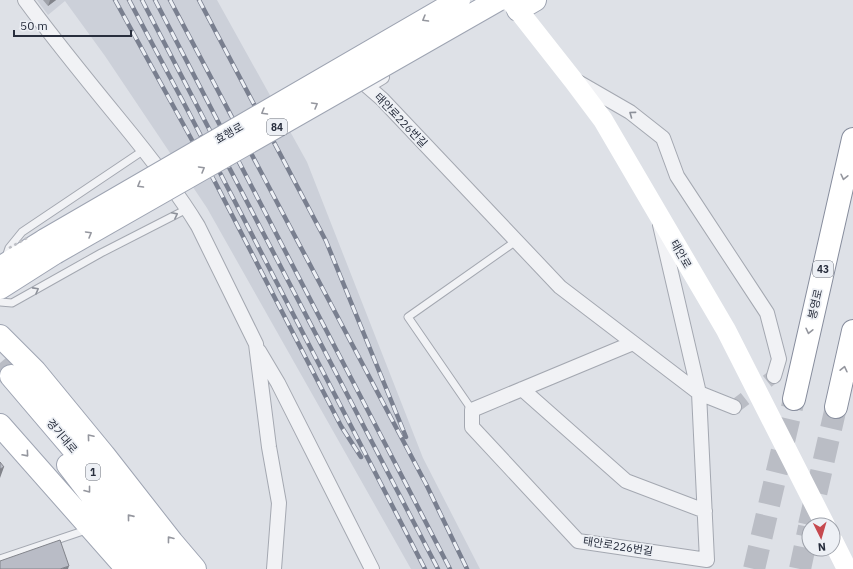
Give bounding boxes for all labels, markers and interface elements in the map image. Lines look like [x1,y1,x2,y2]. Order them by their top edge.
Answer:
scale bar [14,12,131,38]
one-way arrow [422,15,429,22]
text: 50 m [20,18,48,33]
street label: 태안로226번길 [372,90,430,150]
one-way arrow [311,102,318,109]
one-way arrow [261,108,268,115]
one-way arrow [629,111,636,119]
street label: 효행로 [212,119,246,147]
road number: 84 [267,119,287,135]
one-way arrow [198,167,205,174]
one-way arrow [840,173,849,180]
one-way arrow [137,180,144,187]
one-way arrow [171,212,178,220]
one-way arrow [85,232,92,239]
street label: 태안로 [667,237,695,271]
road number: 43 [813,261,833,277]
one-way arrow [31,287,39,294]
street label: 봉영로 [805,288,825,320]
one-way arrow [806,328,814,334]
one-way arrow [840,366,848,372]
street label: 경기대로 [44,416,80,456]
one-way arrow [87,434,94,441]
one-way arrow [21,450,28,457]
road number: 1 [86,464,100,480]
one-way arrow [83,486,90,493]
one-way arrow [128,514,135,522]
north arrow [801,517,841,557]
street label: 태안로226번길 [582,534,654,558]
one-way arrow [168,537,175,544]
text: N [817,540,826,554]

